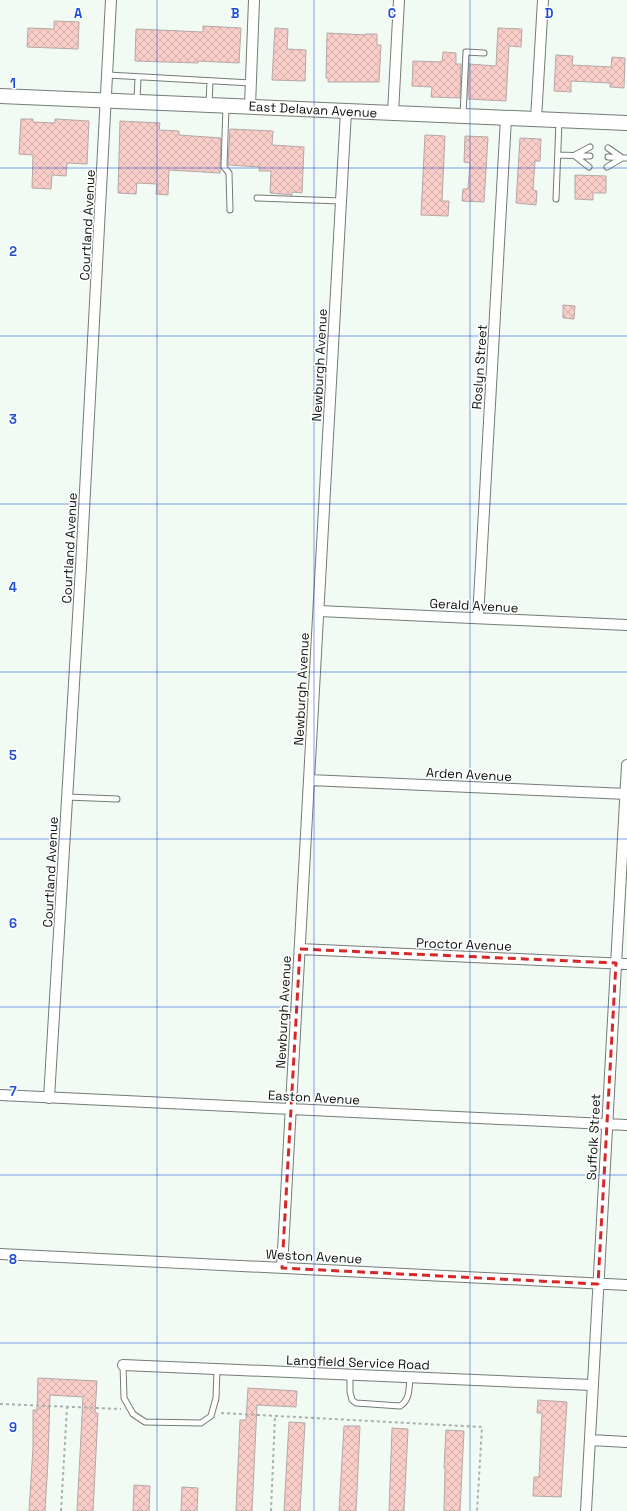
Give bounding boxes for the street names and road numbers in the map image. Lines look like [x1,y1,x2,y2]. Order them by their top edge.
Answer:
street label: East Delavan Avenue [248,98,378,121]
street label: Courtland Avenue [76,169,99,281]
street label: Newburgh Avenue [308,308,331,422]
street label: Roslyn Street [468,324,491,410]
street label: Courtland Avenue [58,492,81,604]
street label: Gerald Avenue [429,595,519,616]
street label: Newburgh Avenue [290,632,313,746]
street label: Arden Avenue [426,764,512,785]
street label: Courtland Avenue [39,816,62,928]
street label: Proctor Avenue [416,934,512,955]
street label: Newburgh Avenue [272,955,295,1069]
street label: Easton Avenue [267,1087,360,1108]
street label: Suffolk Street [583,1093,604,1181]
street label: Weston Avenue [265,1245,363,1268]
street label: Langfield Service Road [286,1351,430,1373]

